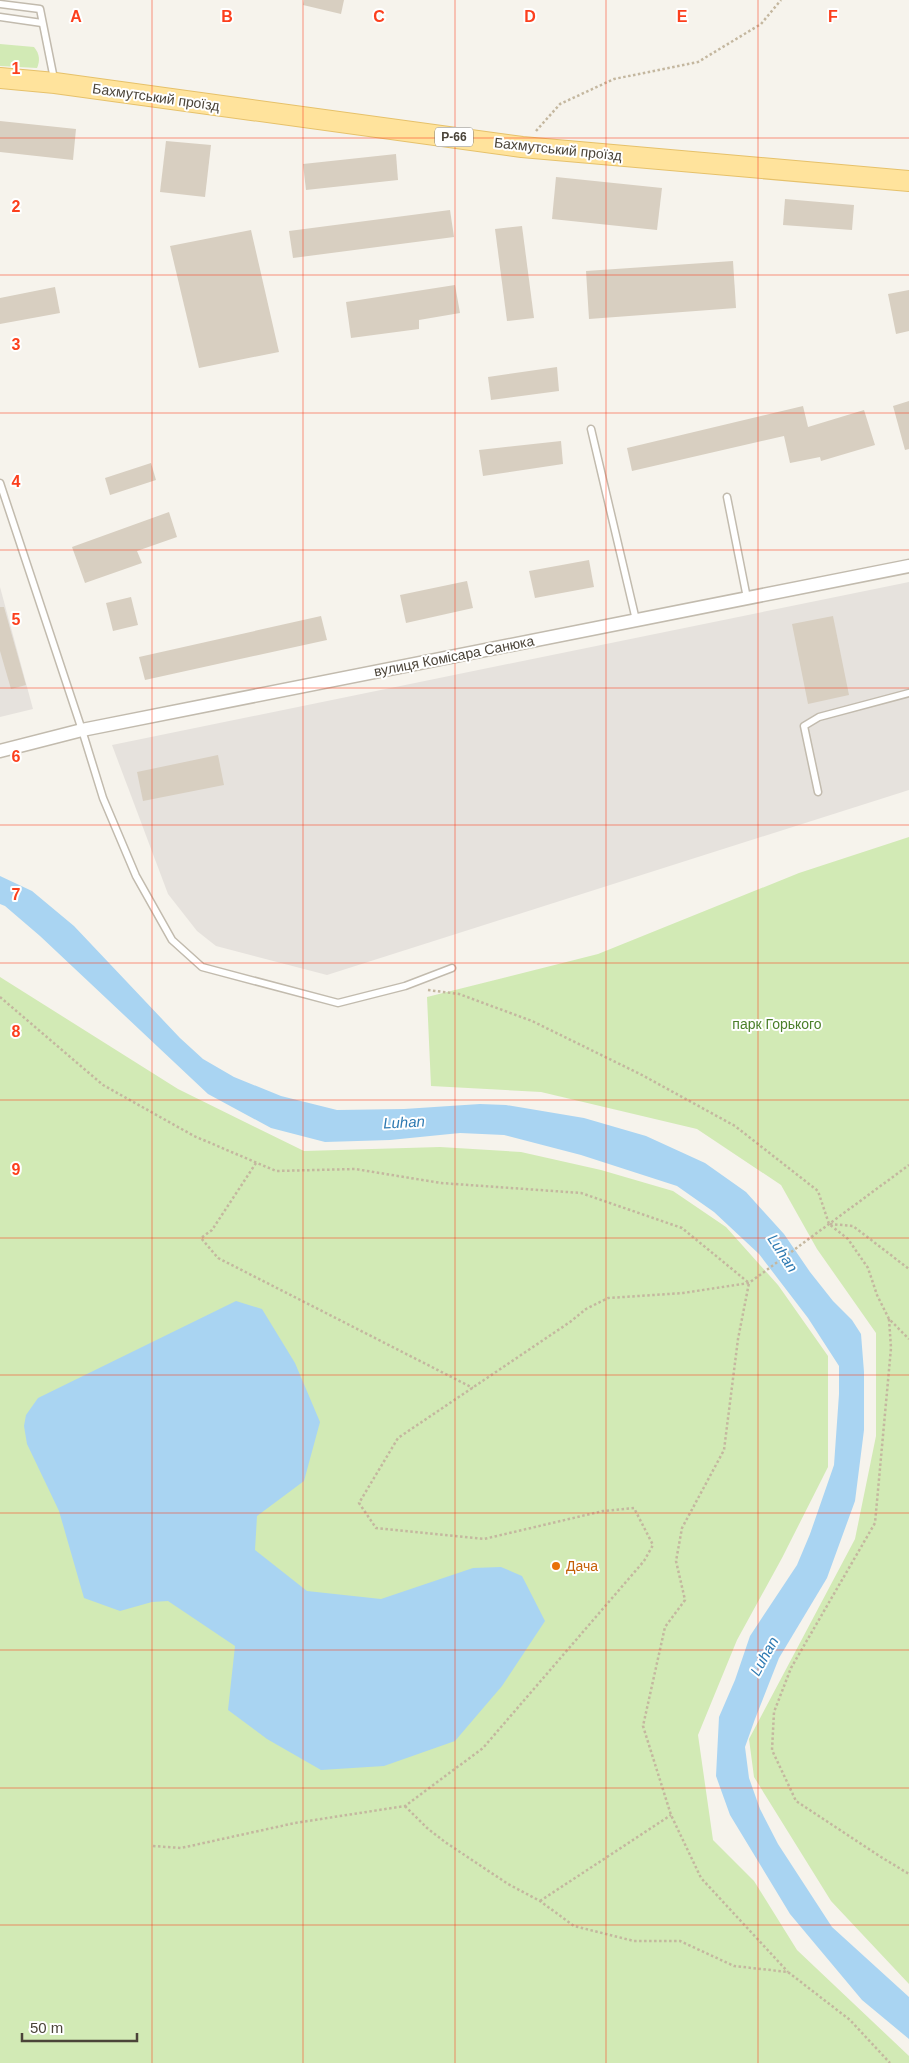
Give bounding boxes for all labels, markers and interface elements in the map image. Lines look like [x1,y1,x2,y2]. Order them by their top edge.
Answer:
text: A [70,8,82,25]
text: B [221,8,233,25]
text: C [373,8,385,25]
text: D [524,8,536,25]
text: E [677,8,688,25]
text: F [828,8,838,25]
text: 1 [12,60,21,77]
street label: Бахмутський проїзд [91,80,221,114]
road number: Р-66 [435,128,473,146]
street label: Бахмутський проїзд [493,134,623,164]
text: 2 [12,198,21,215]
text: 3 [12,336,21,353]
text: 4 [12,473,21,490]
text: 5 [12,611,21,628]
street label: вулиця Комісара Санюка [373,633,536,679]
text: 6 [12,748,21,765]
text: 7 [12,886,21,903]
park label: парк Горького [732,1016,822,1032]
text: 8 [12,1023,21,1040]
water label: Luhan [383,1112,425,1132]
text: 9 [12,1161,21,1178]
water label: Luhan [765,1231,801,1275]
place label: Дача [566,1558,598,1574]
marker: Дача [550,1560,562,1572]
water label: Luhan [746,1634,782,1678]
scale bar [22,2010,138,2042]
text: 50 m [30,2019,63,2036]

